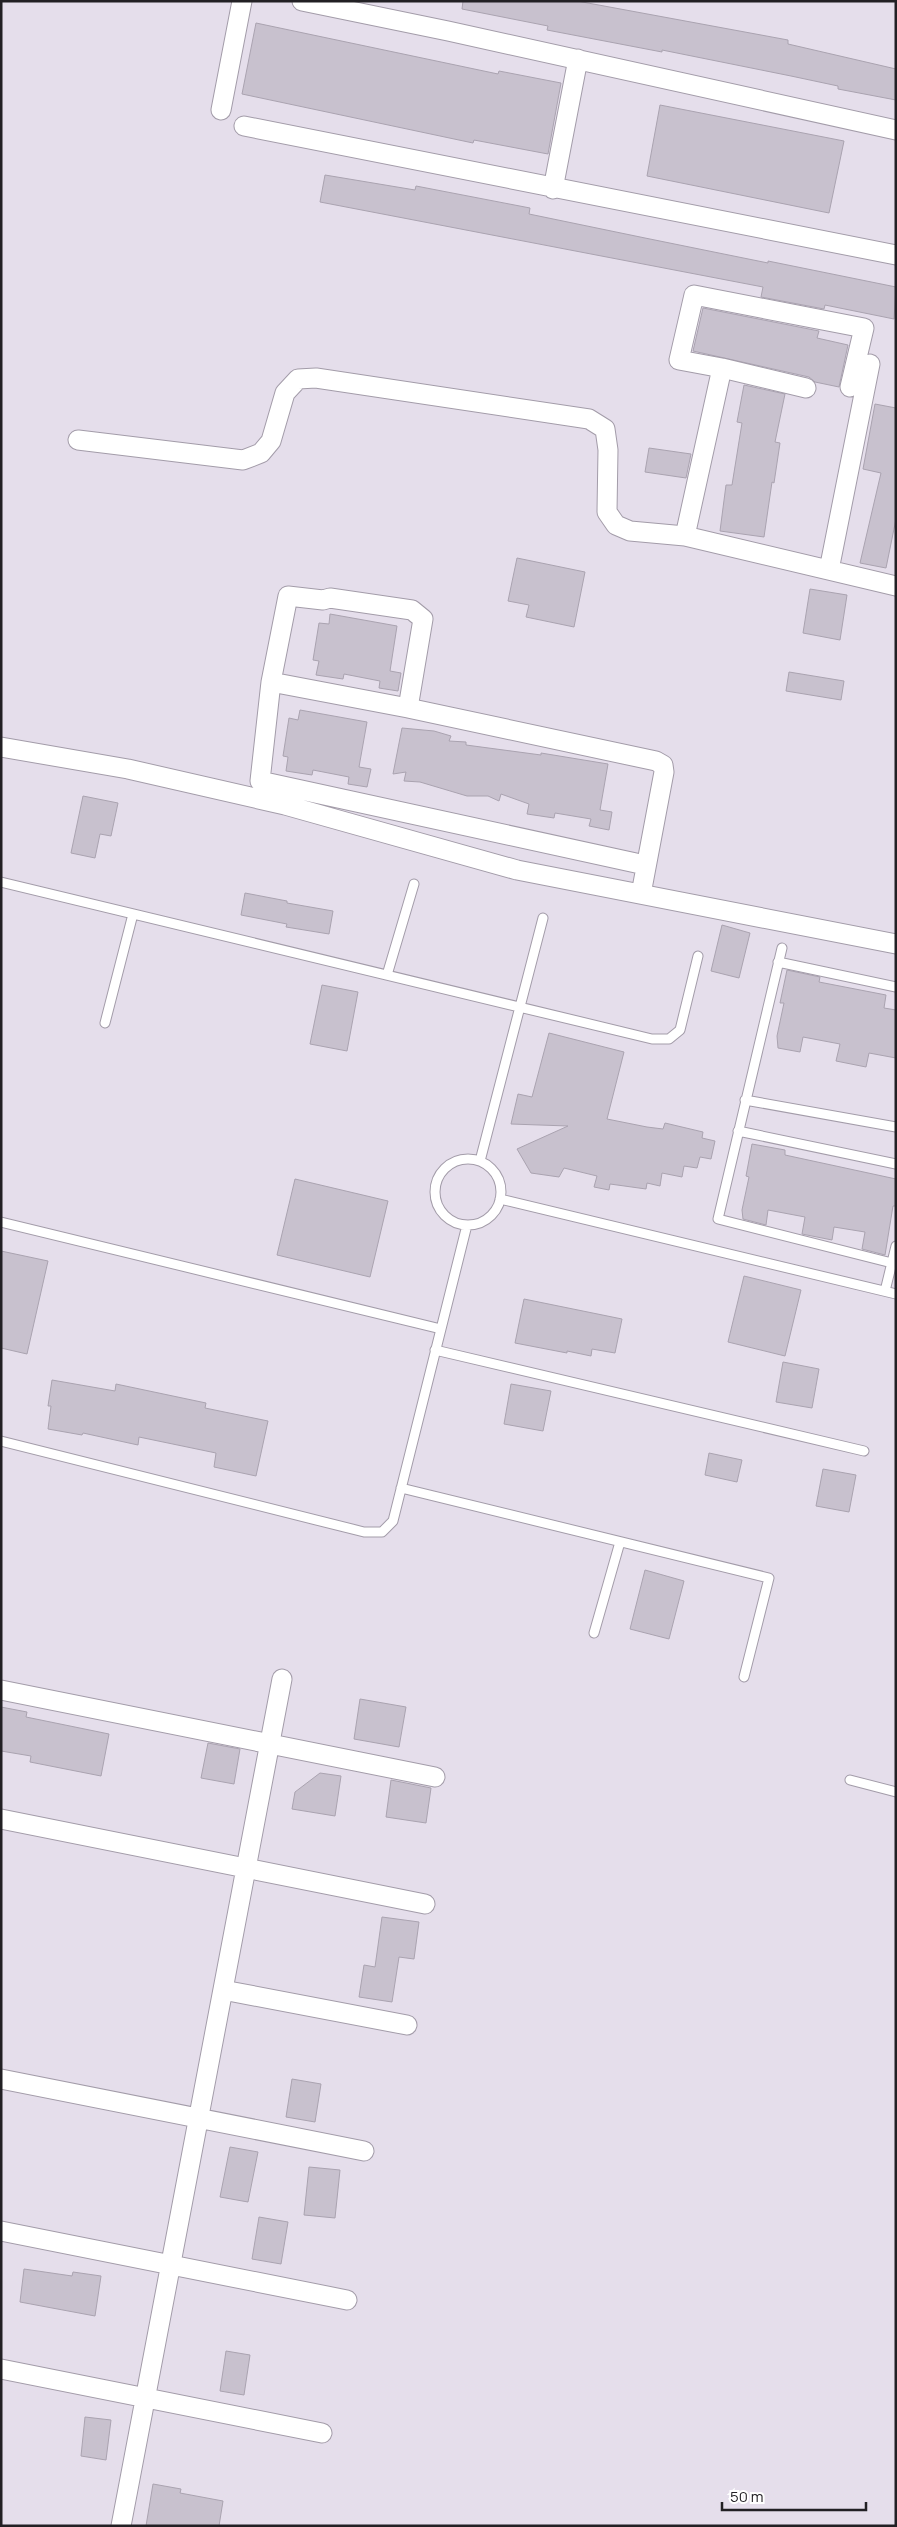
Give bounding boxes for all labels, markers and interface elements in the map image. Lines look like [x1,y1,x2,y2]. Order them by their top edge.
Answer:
scale bar [722,2480,866,2512]
text: 50 m [730,2486,764,2507]

